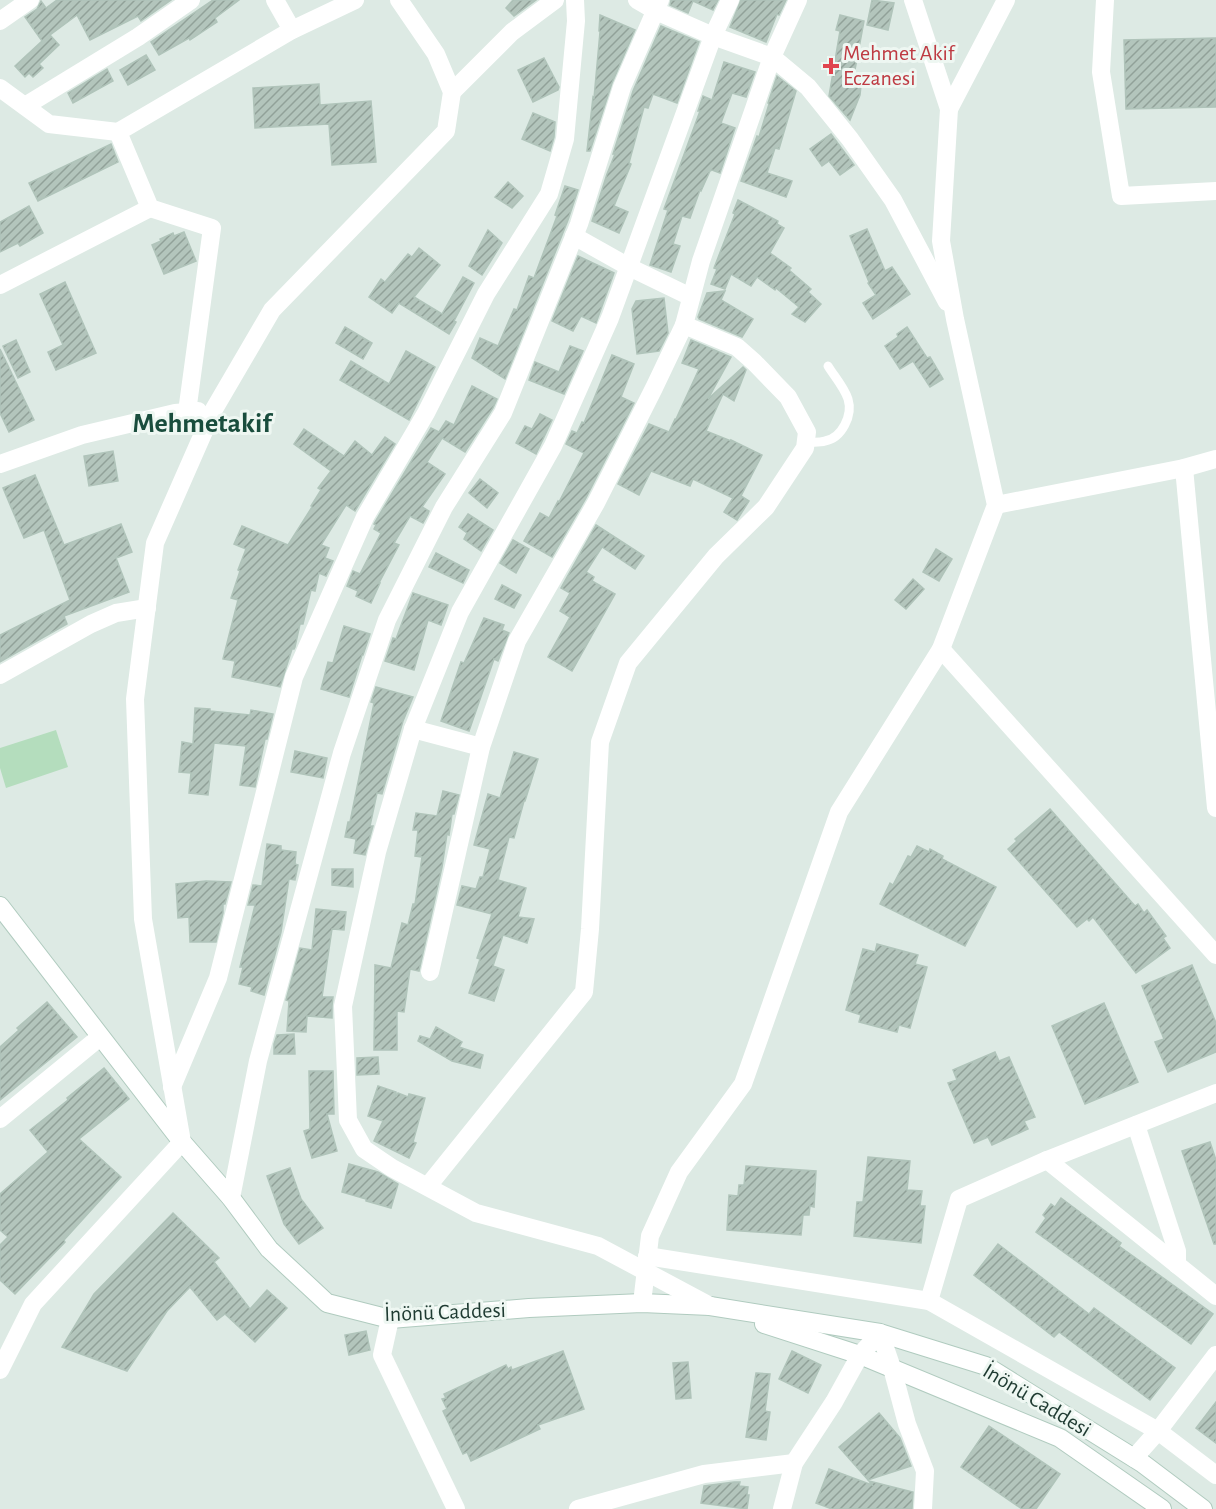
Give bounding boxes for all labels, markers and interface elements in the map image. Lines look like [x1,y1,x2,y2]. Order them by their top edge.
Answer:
place label: Mehmet Akif Eczanesi [843,42,956,89]
marker: Mehmet Akif Eczanesi [824,59,838,73]
district label: Mehmetakif [133,410,273,438]
street label: İnönü Caddesi [384,1299,506,1325]
street label: İnönü Caddesi [979,1359,1095,1441]

